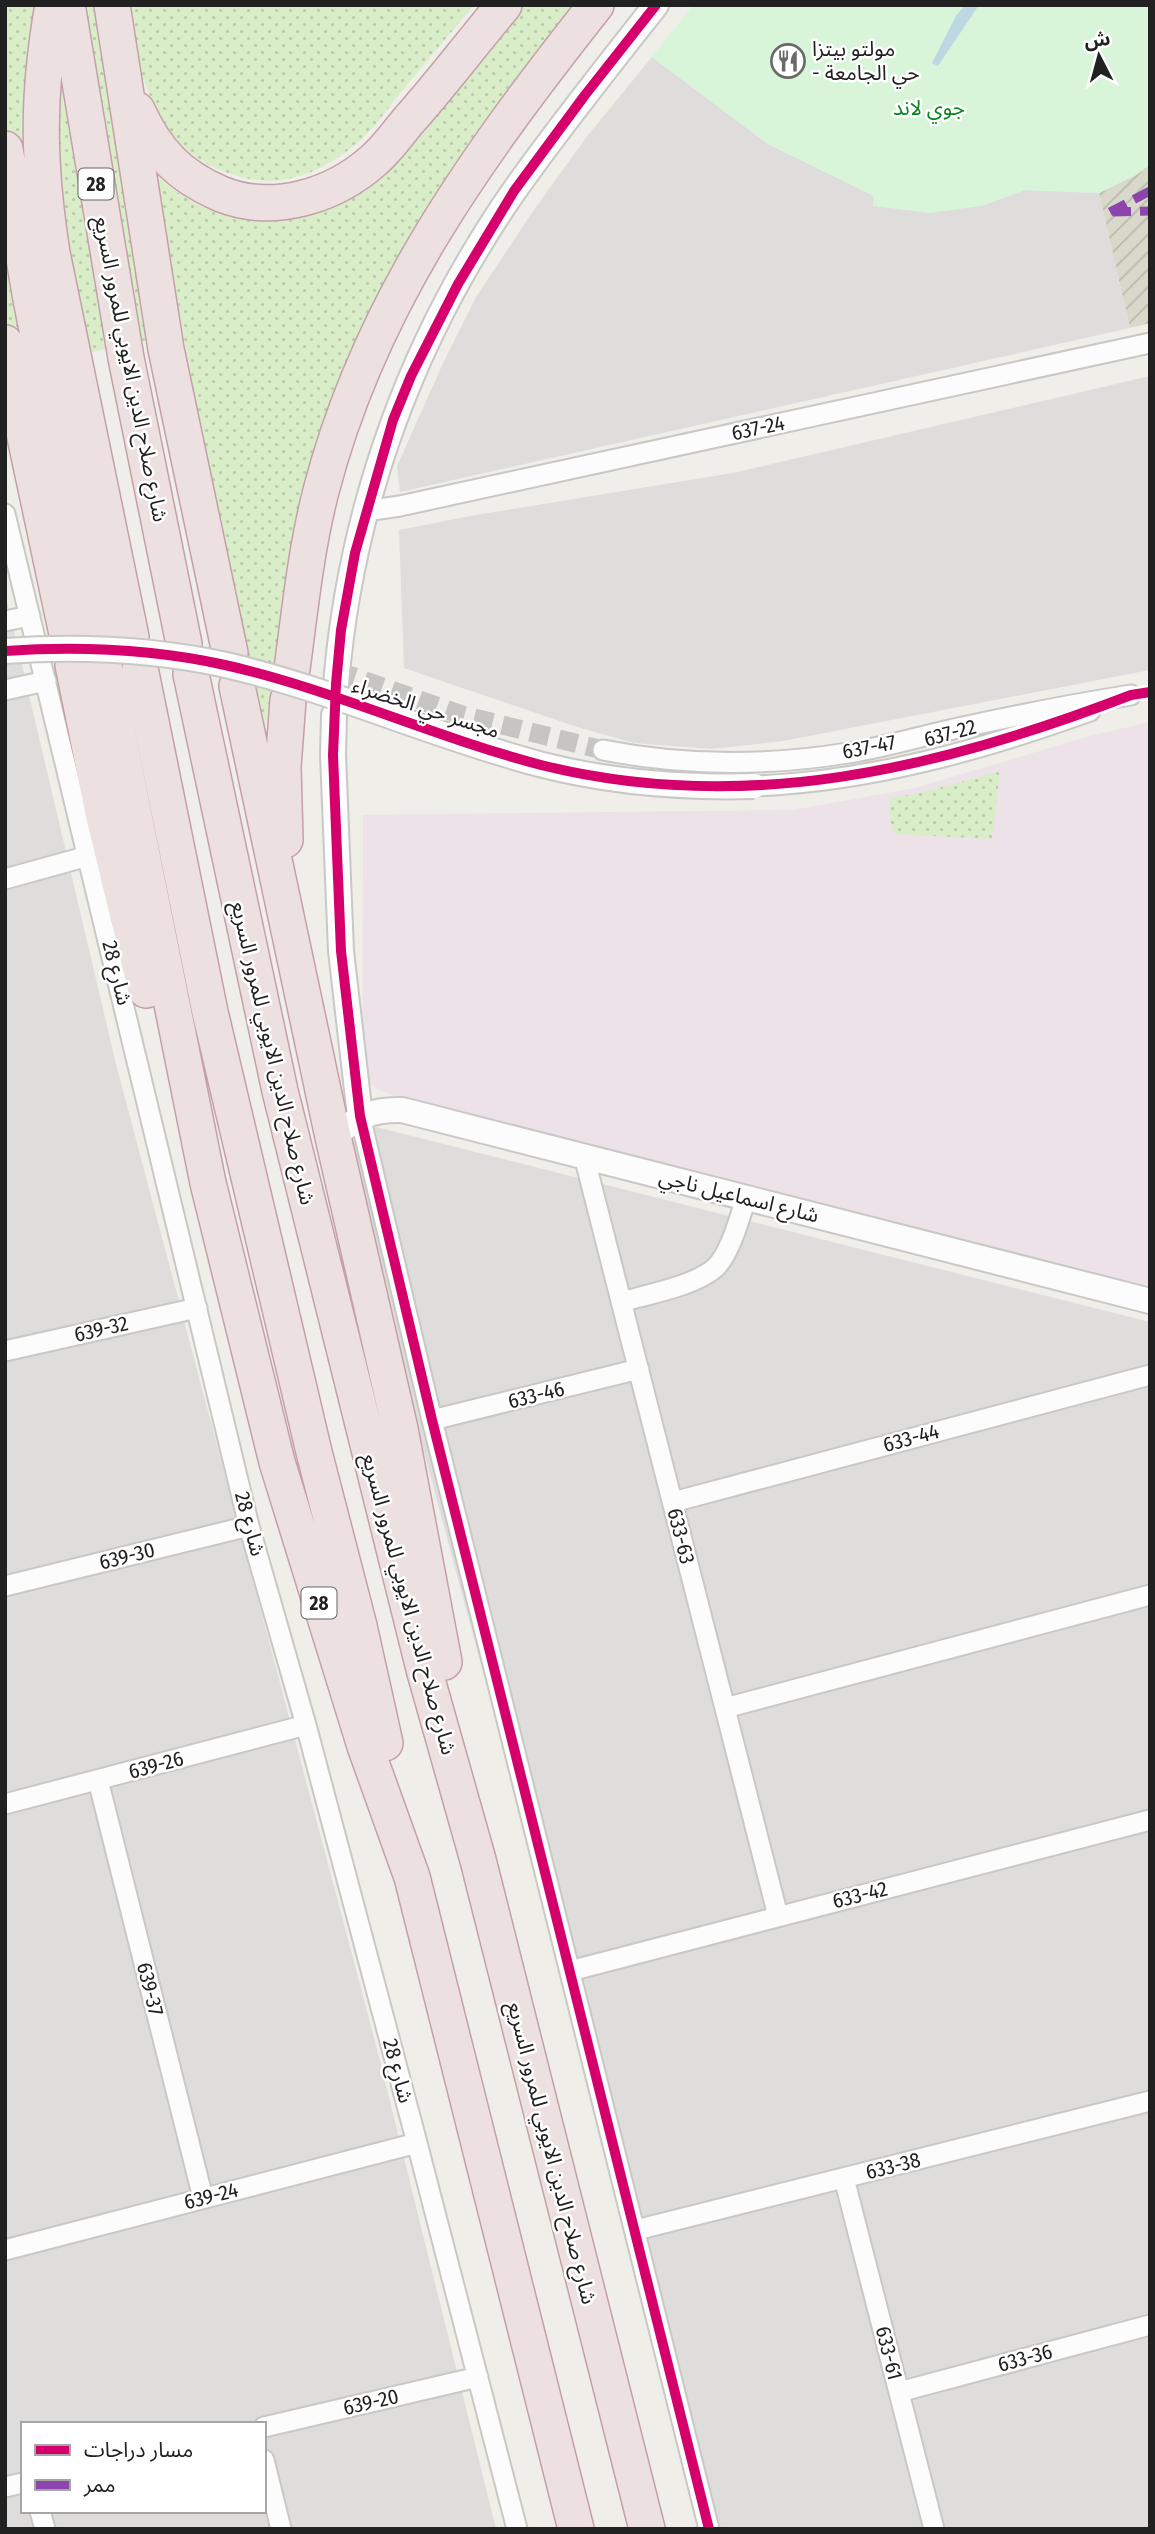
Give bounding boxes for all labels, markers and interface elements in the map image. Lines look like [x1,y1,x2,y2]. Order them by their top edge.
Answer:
north arrow [1064,21,1134,91]
text: ش [1083,27,1111,52]
place label: مولتو بيتزا - حي الجامعة [812,36,920,89]
restaurant icon: مولتو بيتزا - حي الجامعة [769,42,807,80]
park label: جوي لاند [893,95,965,124]
road number: 28 [78,168,114,200]
street label: شارع صلاح الدين الايوبي للمرور السريع [86,214,173,525]
street label: 637-24 [729,410,787,446]
street label: مجسر حي الخضراء [348,672,503,747]
street label: 637-22 [921,714,979,752]
street label: 637-47 [840,729,898,765]
street label: شارع صلاح الدين الايوبي للمرور السريع [223,899,321,1208]
street label: شارع 28 [95,938,138,1008]
street label: شارع اسماعيل ناجي [656,1164,822,1231]
street label: 639-32 [71,1310,131,1348]
street label: 633-46 [505,1375,567,1415]
street label: 633-44 [880,1418,942,1458]
street label: شارع صلاح الدين الايوبي للمرور السريع [353,1450,462,1758]
street label: شارع 28 [227,1489,271,1560]
street label: 633-63 [662,1505,700,1567]
street label: 639-30 [96,1537,158,1575]
road number: 28 [302,1588,336,1618]
street label: 639-26 [126,1745,186,1785]
street label: 633-42 [830,1876,890,1914]
street label: 639-37 [131,1960,169,2018]
street label: شارع صلاح الدين الايوبي للمرور السريع [499,1999,602,2308]
street label: شارع 28 [375,2036,419,2107]
street label: 633-38 [863,2147,923,2185]
street label: 639-24 [181,2177,241,2215]
street label: 633-61 [870,2323,908,2383]
street label: 633-36 [995,2338,1055,2378]
street label: 639-20 [341,2383,401,2421]
legend [21,2422,266,2513]
text: مسار دراجات [84,2437,193,2463]
text: ممر [83,2472,115,2498]

